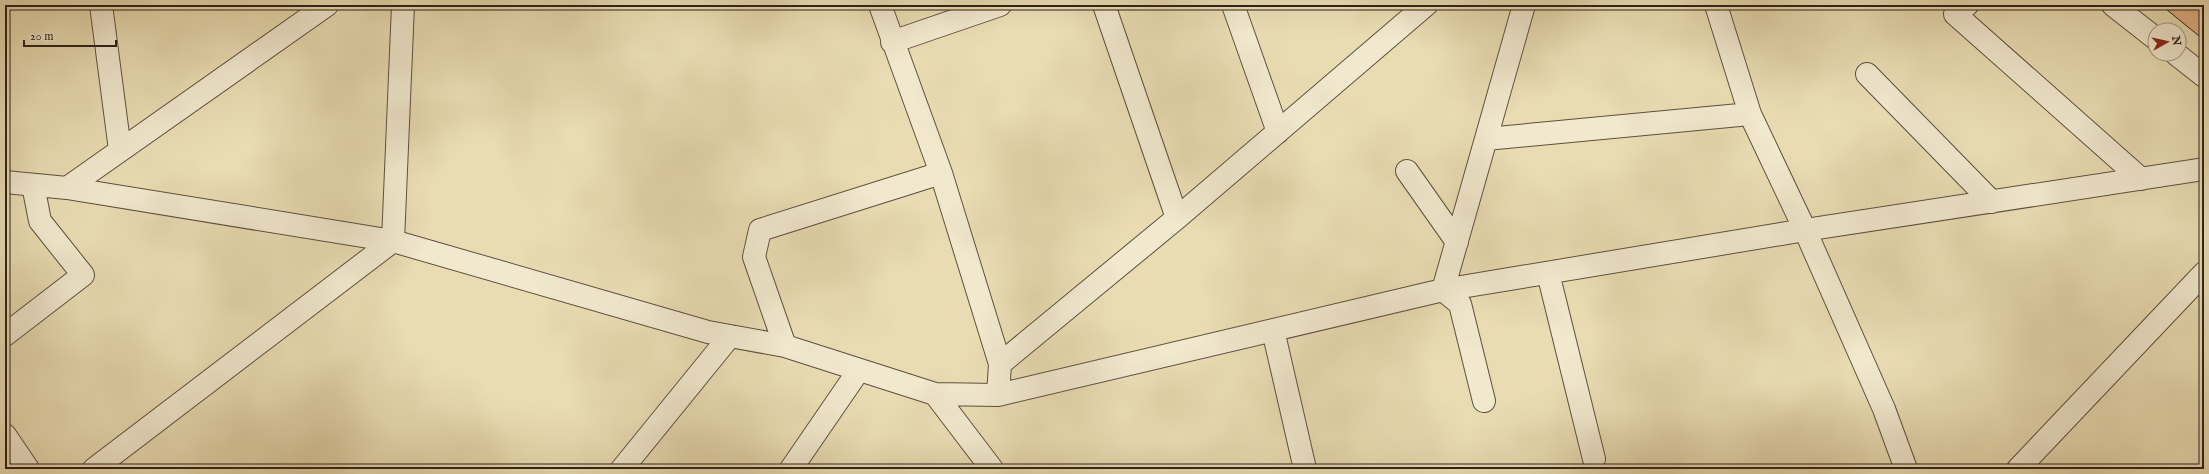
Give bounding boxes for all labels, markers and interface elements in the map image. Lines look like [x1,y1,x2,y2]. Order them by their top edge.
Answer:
scale bar [24,22,116,48]
north arrow [2147,22,2187,62]
text: 20 m [30,29,53,44]
text: N [2168,34,2184,47]

